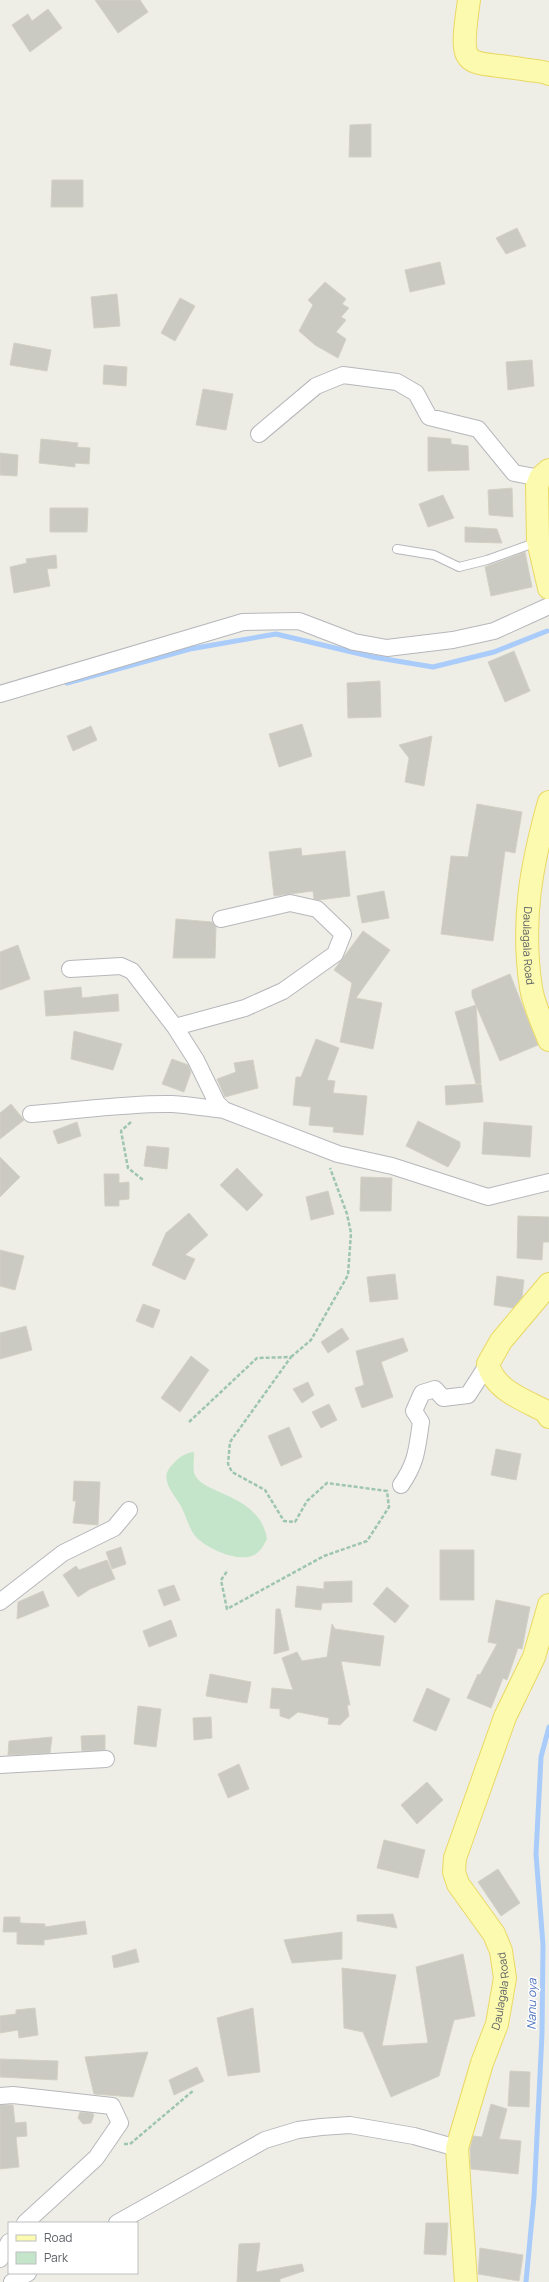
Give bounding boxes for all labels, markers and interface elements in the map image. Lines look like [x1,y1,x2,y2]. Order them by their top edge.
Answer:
street label: Daulagala Road [520,906,538,986]
street label: Daulagala Road [487,1951,512,2032]
water label: Nanu oya [523,1977,540,2030]
legend [8,2222,138,2274]
text: Road [44,2229,72,2246]
text: Park [44,2249,69,2266]

